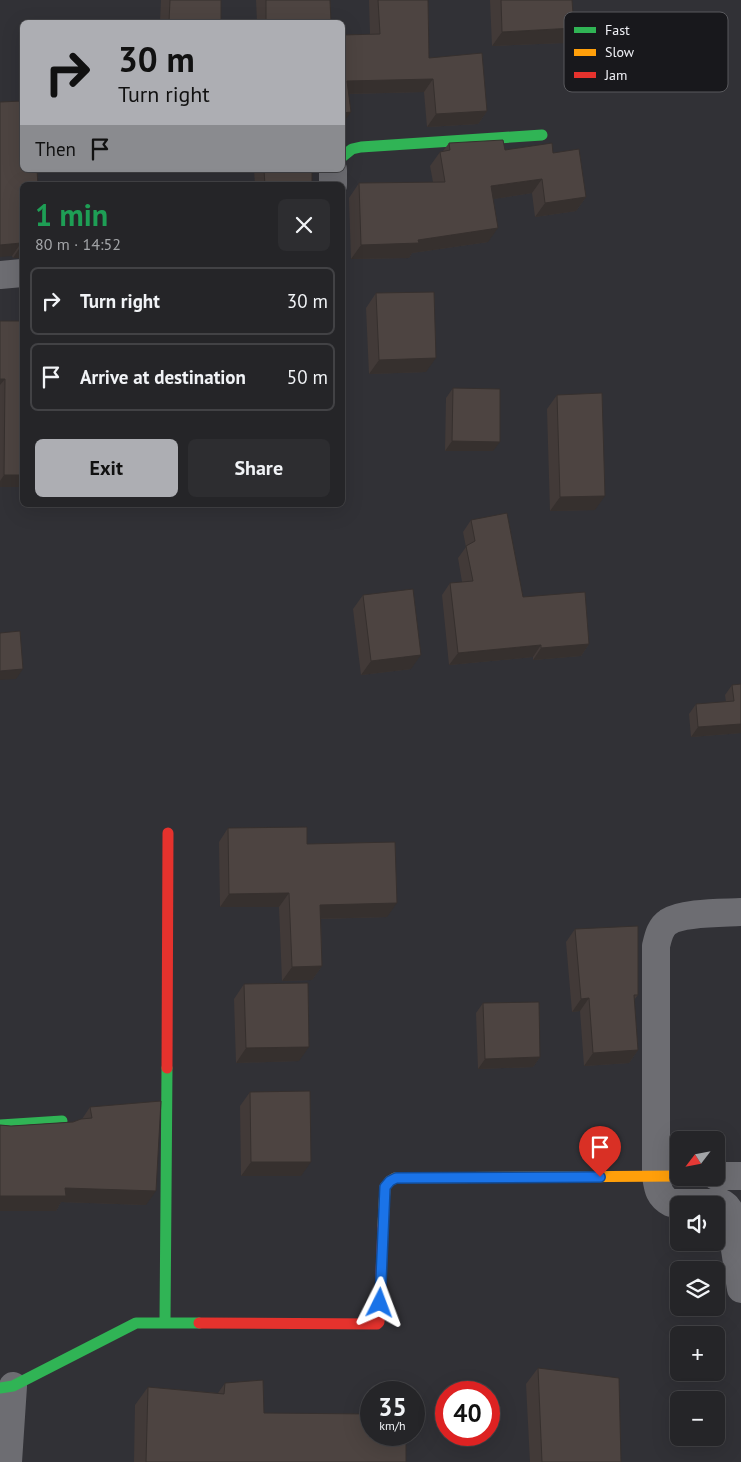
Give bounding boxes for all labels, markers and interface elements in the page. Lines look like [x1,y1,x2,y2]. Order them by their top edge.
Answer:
legend [564,12,728,92]
text: Fast [605,21,630,39]
text: 30 m [118,36,195,82]
icon: right [35,40,100,105]
text: Slow [605,43,635,61]
text: Jam [604,66,627,84]
text: Turn right [118,80,210,108]
icon: arrive [86,135,114,163]
text: Then [35,137,76,161]
text: 1 min [35,195,108,234]
button: close [278,199,330,251]
text: 80 m · 14:52 [35,234,121,254]
icon: right [37,287,65,315]
text: Turn right [80,289,160,313]
text: 30 m [287,289,328,313]
icon: arrive [37,363,65,391]
text: Arrive at destination [80,365,246,389]
text: 50 m [287,365,328,389]
button: Exit [35,439,178,497]
button: Share [188,439,330,497]
pin [579,1126,621,1177]
north arrow [670,1131,725,1186]
map controls [670,1131,725,1446]
icon: arrive [586,1133,614,1161]
button: sound [670,1196,725,1251]
button: layers [670,1261,725,1316]
position arrow [353,1276,405,1328]
button: + [670,1326,725,1381]
speed limit sign: 40 [435,1381,500,1446]
text: 35 [378,1391,407,1423]
button: − [670,1391,725,1446]
text: km/h [379,1418,406,1433]

